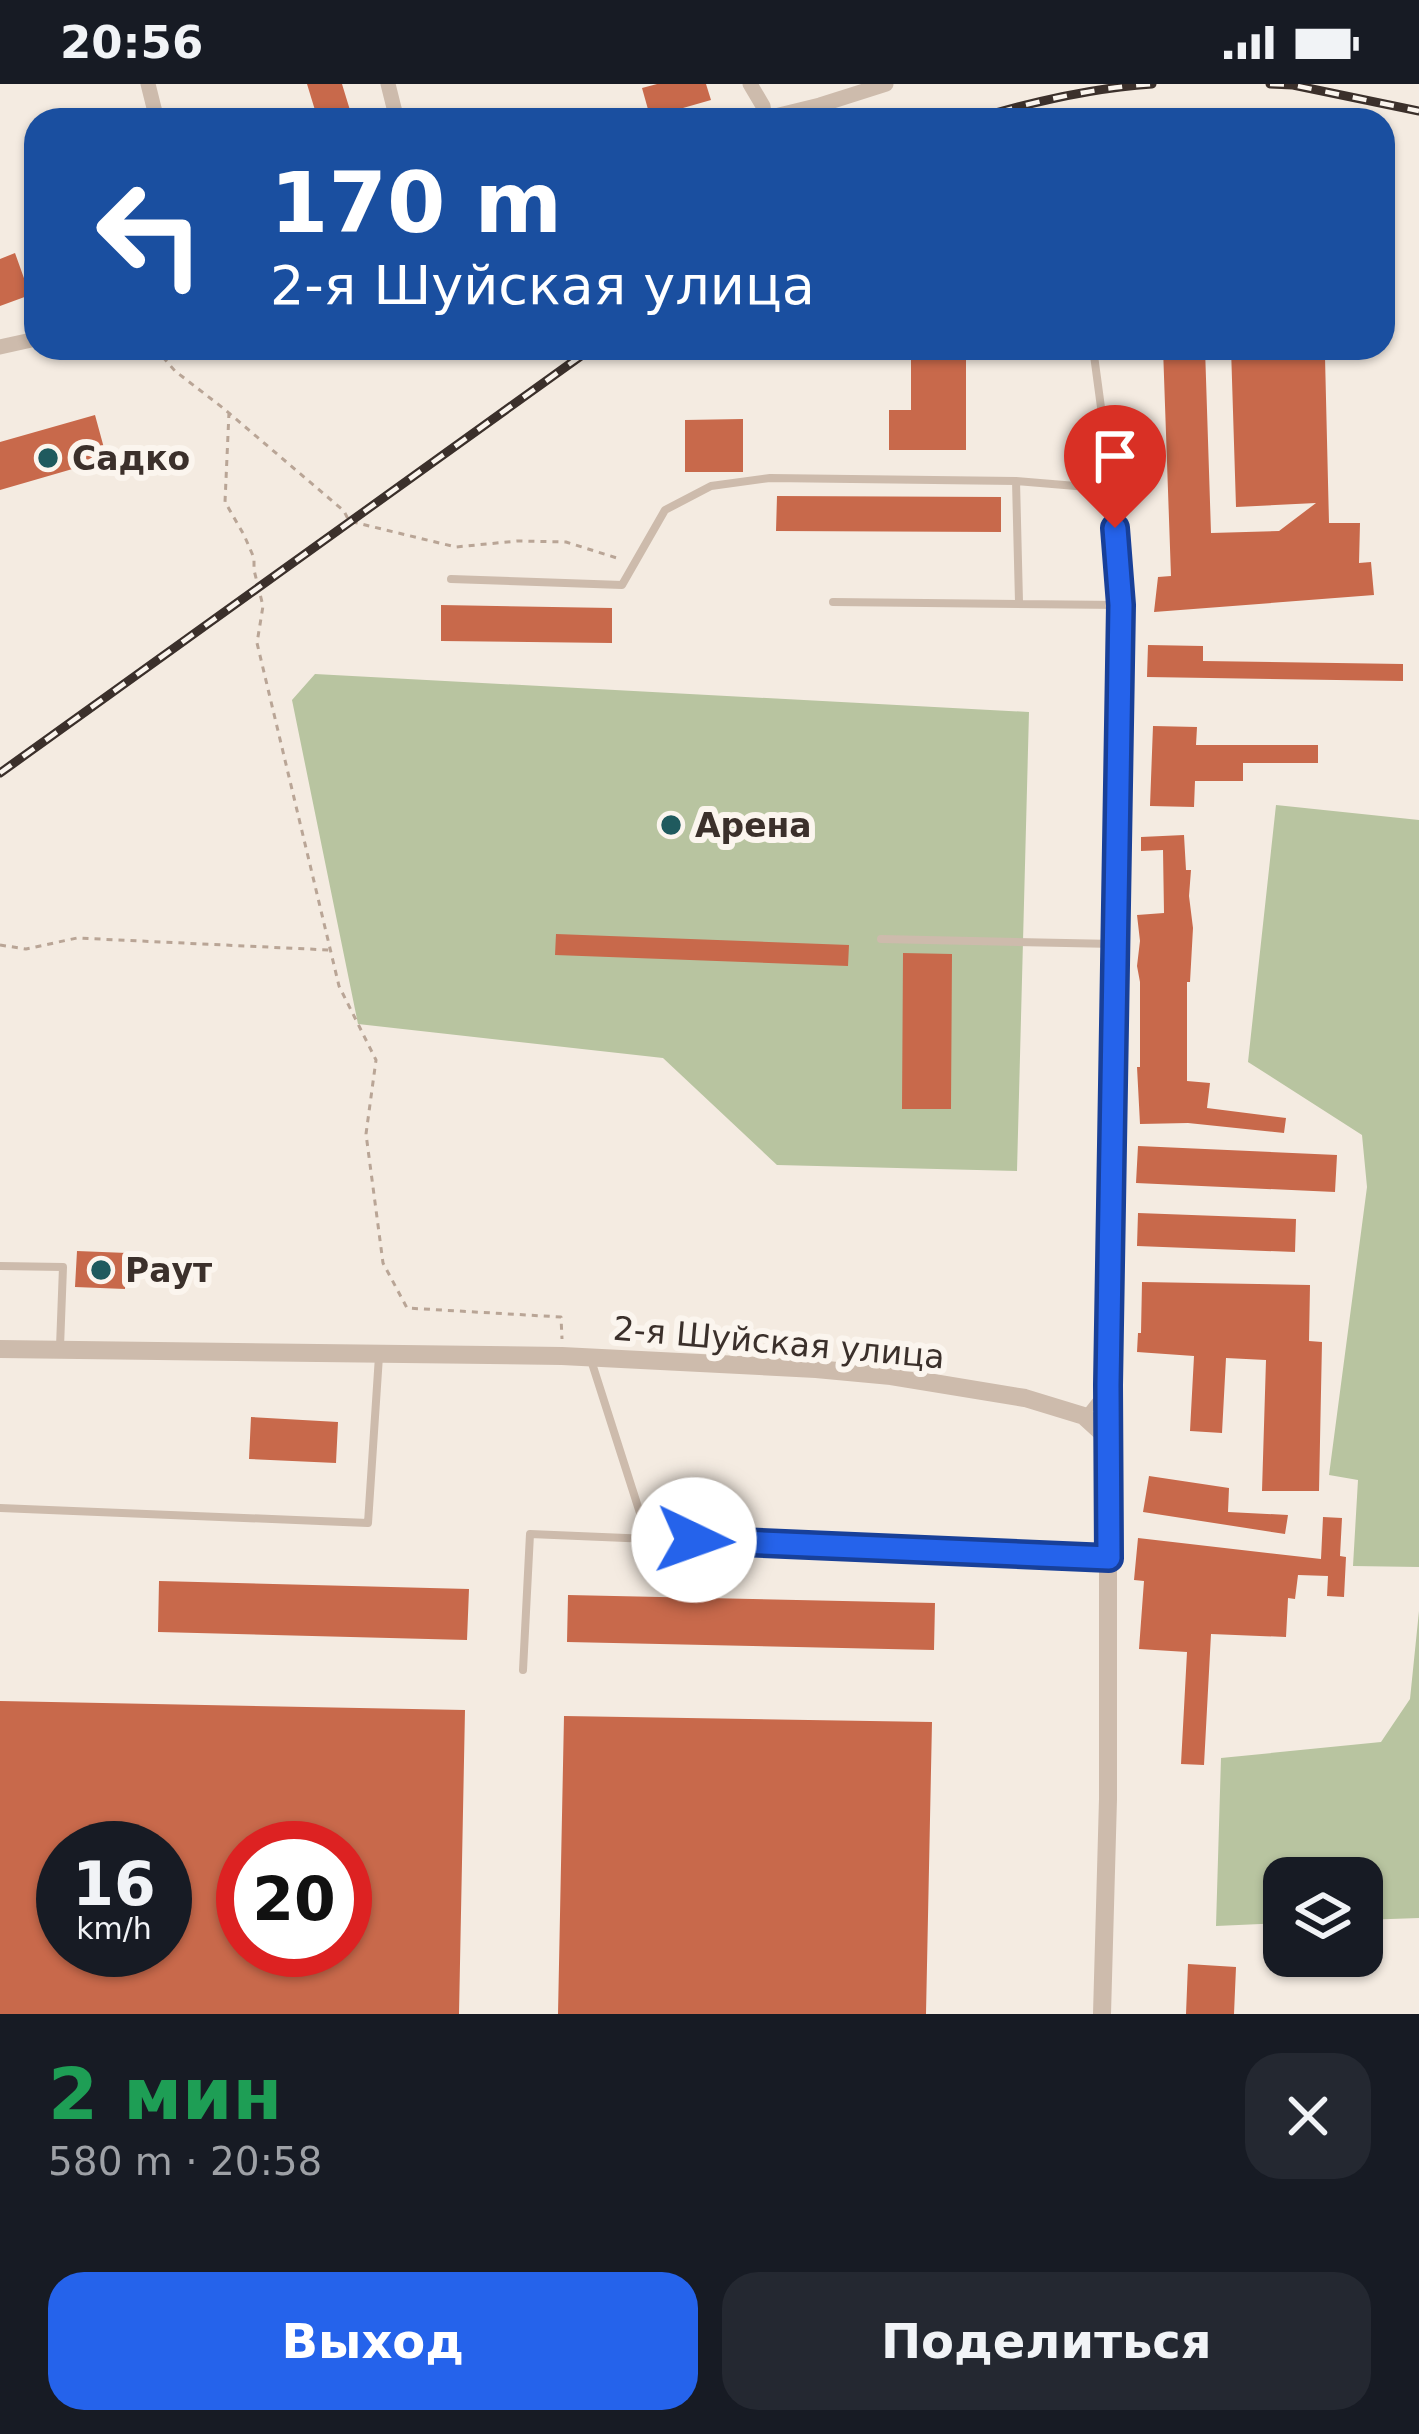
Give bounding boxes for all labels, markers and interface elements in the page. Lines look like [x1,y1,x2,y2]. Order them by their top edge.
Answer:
text: 20:56 [60,16,203,69]
text: 170 m [270,154,562,252]
icon: left [72,156,228,312]
text: 2-я Шуйская улица [270,254,815,317]
pin [1064,405,1166,528]
icon: arrive [1082,423,1148,489]
place label: Садко [72,439,190,478]
marker: Садко [35,445,61,471]
place label: Арена [695,806,812,845]
marker: Арена [658,812,684,838]
place label: Раут [125,1251,212,1290]
marker: Раут [88,1257,114,1283]
street label: 2-я Шуйская улица [611,1309,946,1376]
position arrow [631,1477,757,1603]
speed limit sign: 20 [216,1821,372,1977]
text: 16 [72,1849,156,1919]
map controls [1263,1857,1383,1977]
button: layers [1263,1857,1383,1977]
text: km/h [76,1911,152,1946]
text: 2 мин [48,2052,282,2136]
button: close [1245,2053,1371,2179]
text: 580 m · 20:58 [48,2139,322,2184]
button: Выход [48,2272,698,2410]
button: Поделиться [722,2272,1371,2410]

